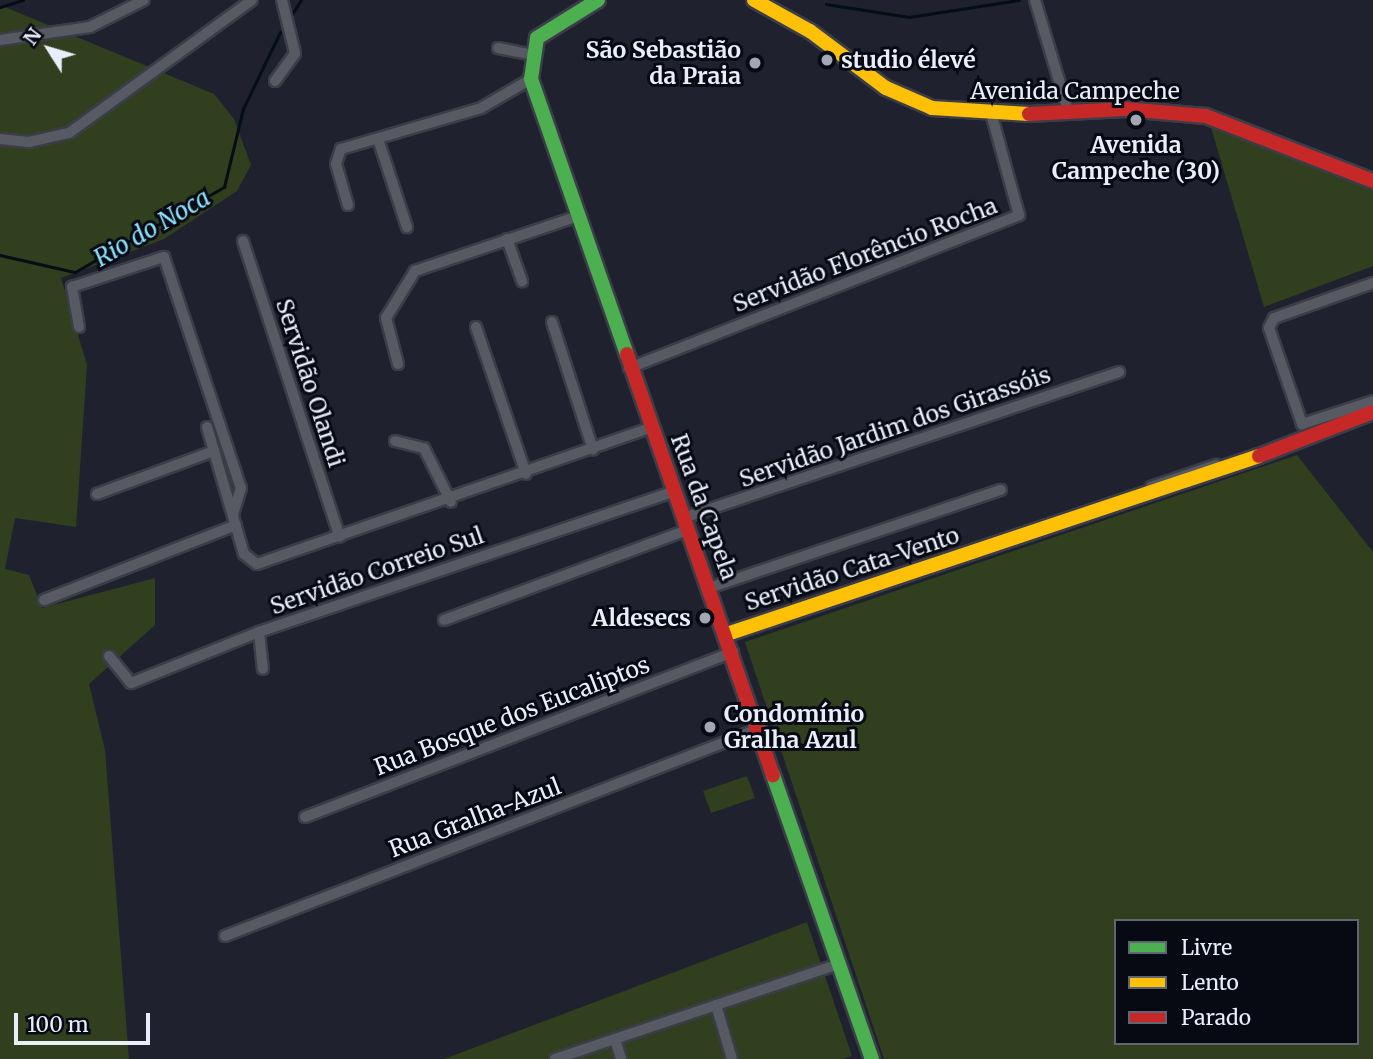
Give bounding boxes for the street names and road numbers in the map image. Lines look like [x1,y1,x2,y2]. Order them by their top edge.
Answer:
street label: Avenida Campeche [970,77,1180,105]
street label: Servidão Florêncio Rocha [729,192,1001,318]
street label: Servidão Olandi [270,295,350,471]
street label: Servidão Jardim dos Girassóis [736,361,1054,493]
street label: Rua da Capela [665,430,743,584]
street label: Servidão Correio Sul [267,521,487,621]
street label: Servidão Cata-Vento [741,521,963,617]
street label: Rua Bosque dos Eucaliptos [371,651,653,781]
street label: Rua Gralha-Azul [385,773,565,863]

